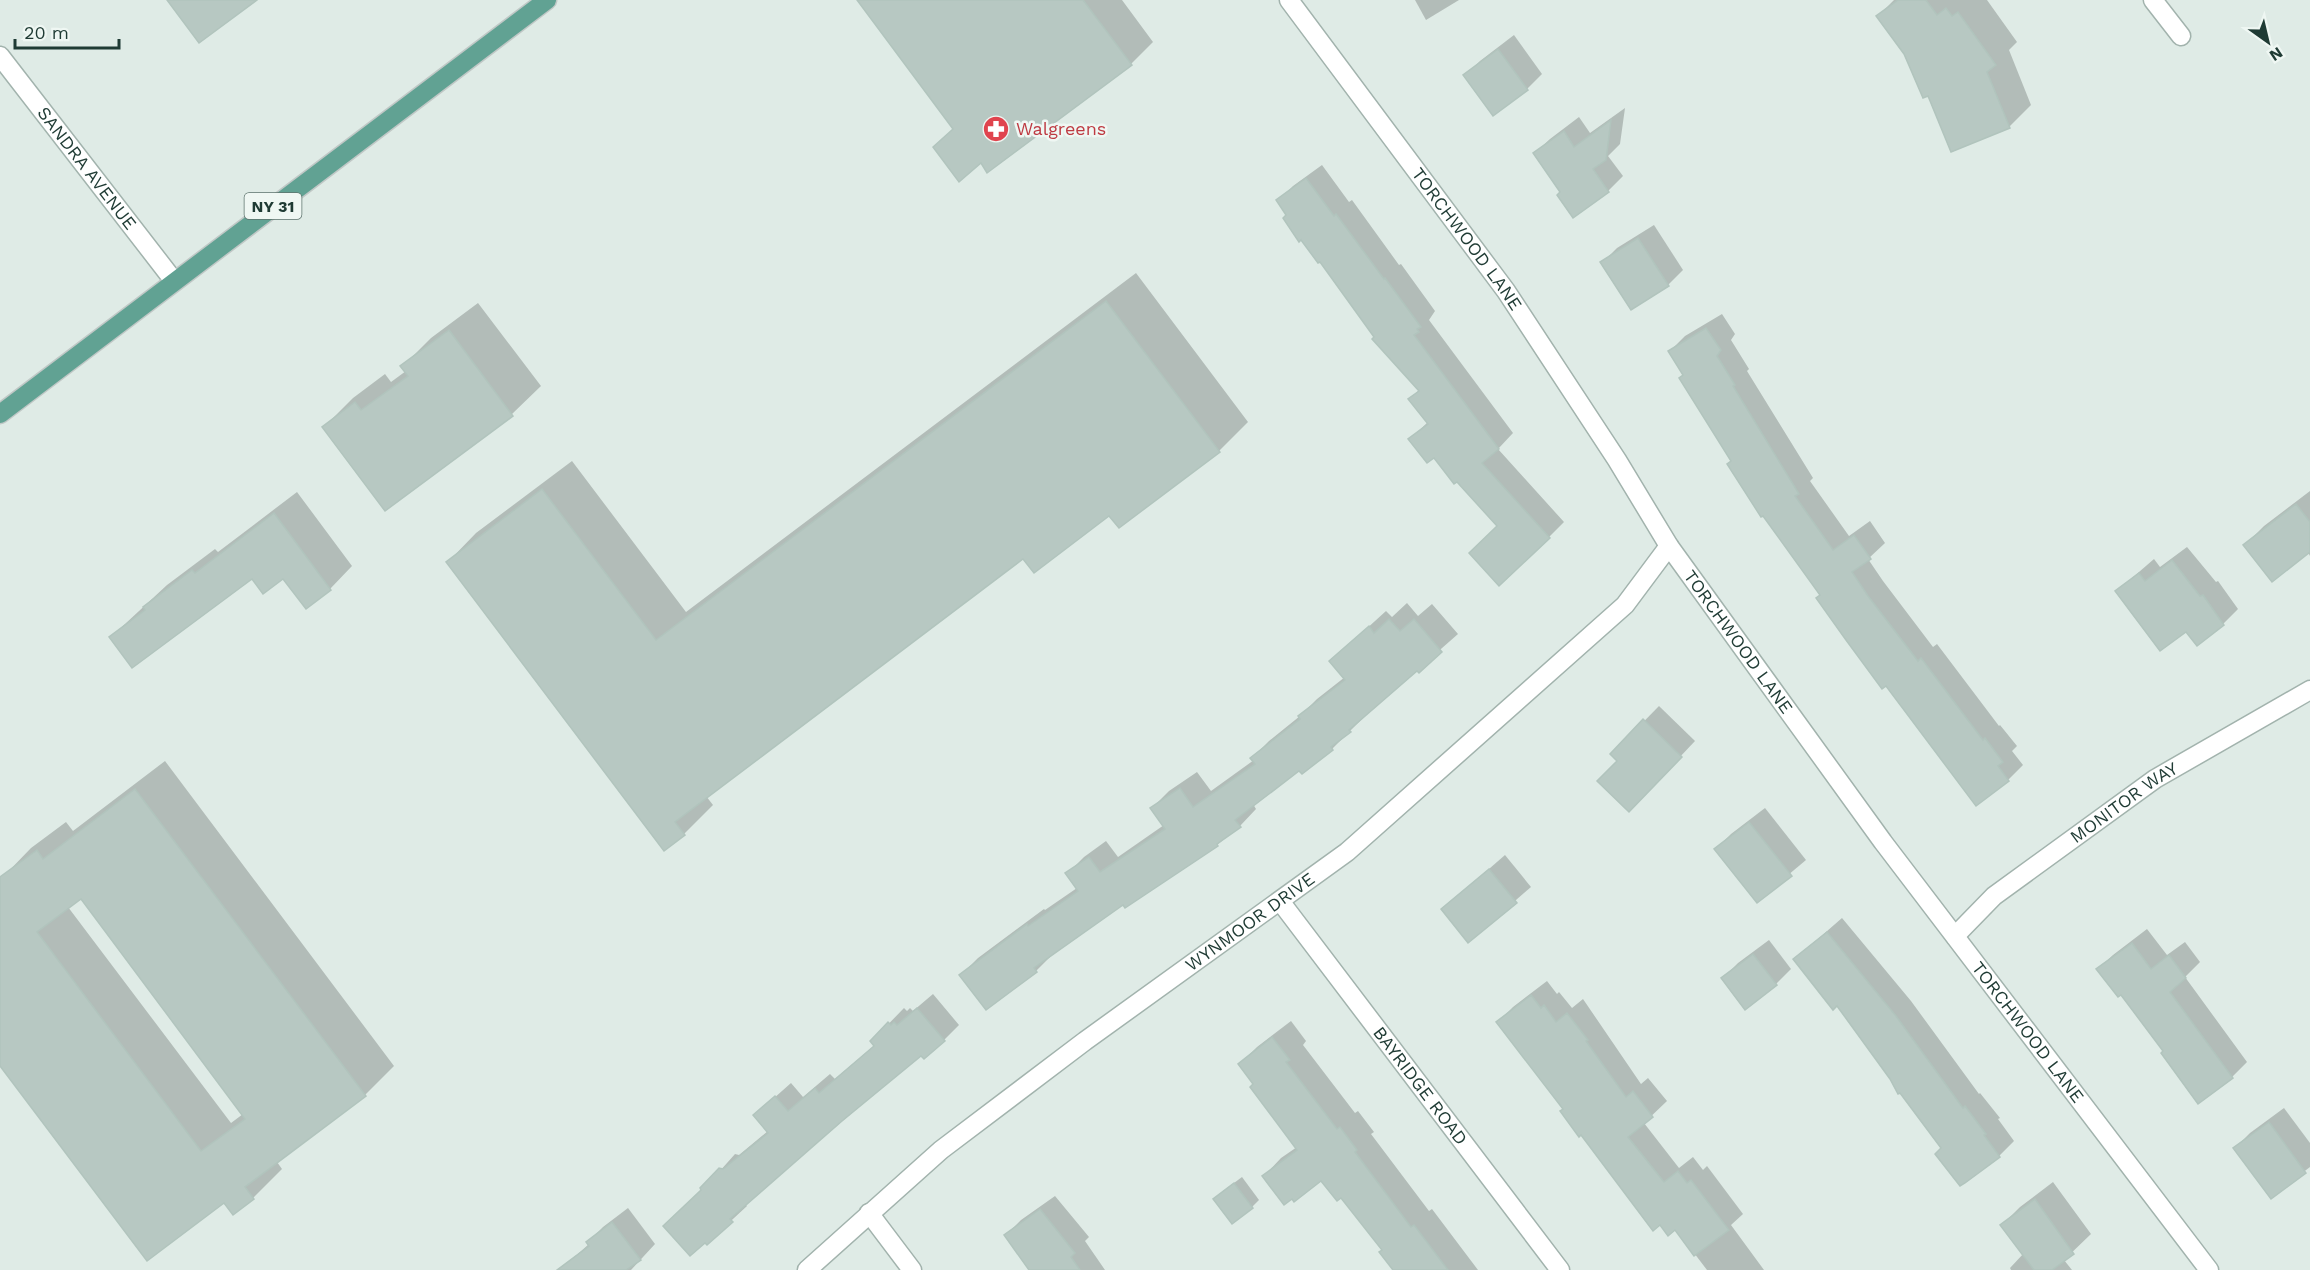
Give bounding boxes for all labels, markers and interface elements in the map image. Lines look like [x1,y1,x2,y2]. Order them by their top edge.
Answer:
scale bar [15,12,118,50]
north arrow [2238,12,2298,72]
text: 20 m [24,22,69,43]
text: N [2266,43,2286,65]
street label: SANDRA AVENUE [33,102,141,234]
pharmacy icon: Walgreens [981,114,1011,144]
place label: Walgreens [1016,118,1106,139]
street label: TORCHWOOD LANE [1408,163,1527,314]
road number: NY 31 [244,193,302,219]
street label: TORCHWOOD LANE [1680,566,1798,717]
street label: MONITOR WAY [2066,757,2182,847]
street label: WYNMOOR DRIVE [1181,868,1318,975]
street label: TORCHWOOD LANE [1968,957,2089,1107]
street label: BAYRIDGE ROAD [1369,1022,1472,1149]

